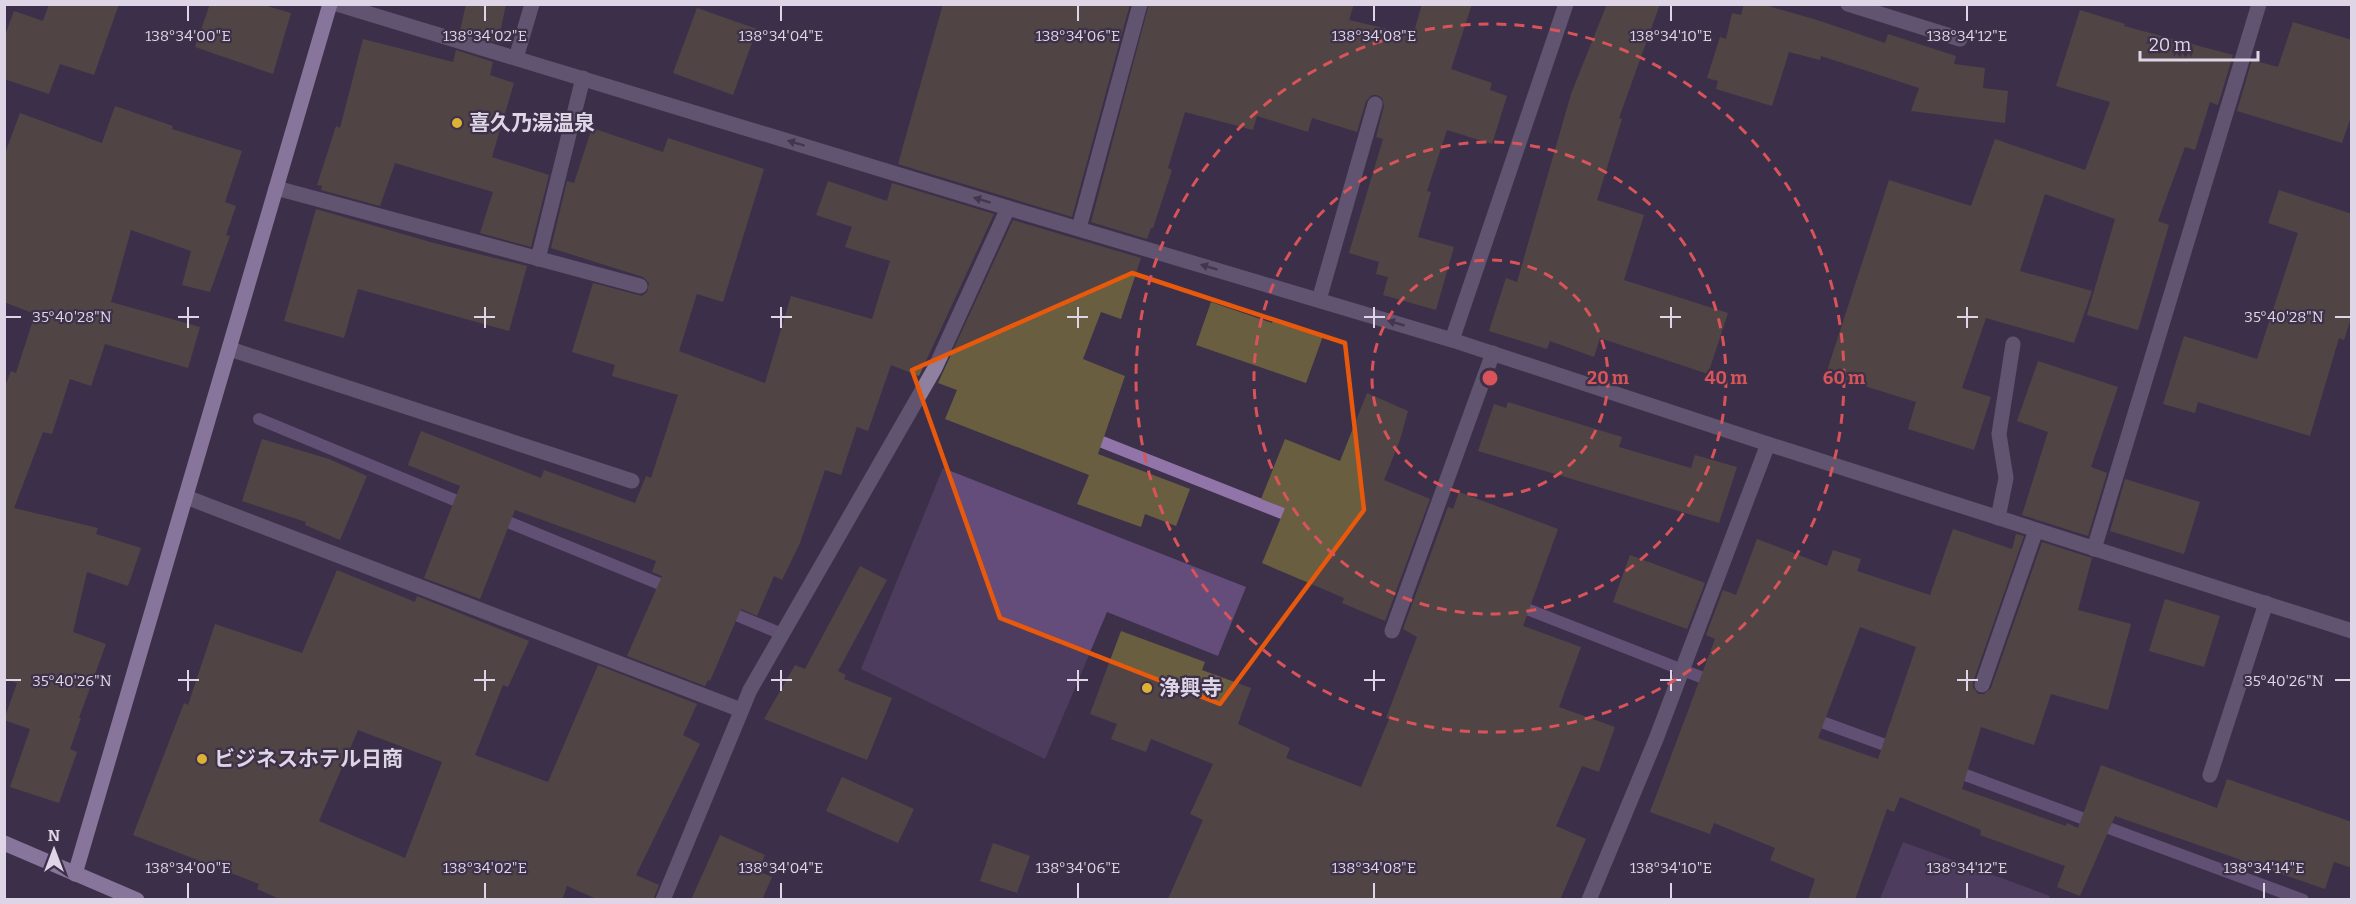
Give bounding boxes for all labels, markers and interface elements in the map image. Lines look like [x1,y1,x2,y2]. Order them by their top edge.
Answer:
scale bar [2140,24,2258,62]
text: 138°34'00"E [145,27,231,45]
text: 138°34'02"E [443,27,527,45]
text: 138°34'04"E [739,27,823,45]
text: 138°34'06"E [1036,27,1120,45]
text: 138°34'08"E [1332,27,1416,45]
text: 138°34'10"E [1630,27,1712,45]
text: 138°34'12"E [1927,27,2007,45]
text: 20 m [2149,34,2191,56]
place label: 喜久乃湯温泉 [469,110,595,136]
marker: 喜久乃湯温泉 [450,116,464,130]
one-way arrow [787,138,805,147]
one-way arrow [973,195,991,204]
one-way arrow [1200,262,1218,271]
text: 35°40'28"N [32,308,112,326]
text: 35°40'28"N [2244,308,2324,326]
one-way arrow [1387,318,1405,327]
text: 20 m [1587,367,1629,389]
text: 40 m [1705,367,1747,389]
text: 60 m [1823,367,1865,389]
centre of rings [1480,368,1500,388]
text: 35°40'26"N [32,672,112,690]
text: 35°40'26"N [2244,672,2324,690]
place label: 浄興寺 [1159,675,1222,701]
marker: 浄興寺 [1140,681,1154,695]
place label: ビジネスホテル日商 [214,746,403,772]
marker: ビジネスホテル日商 [195,752,209,766]
north arrow [24,820,84,880]
text: N [48,826,60,845]
text: 138°34'00"E [145,859,231,877]
text: 138°34'02"E [443,859,527,877]
text: 138°34'04"E [739,859,823,877]
text: 138°34'06"E [1036,859,1120,877]
text: 138°34'08"E [1332,859,1416,877]
text: 138°34'10"E [1630,859,1712,877]
text: 138°34'12"E [1927,859,2007,877]
text: 138°34'14"E [2223,859,2305,877]

